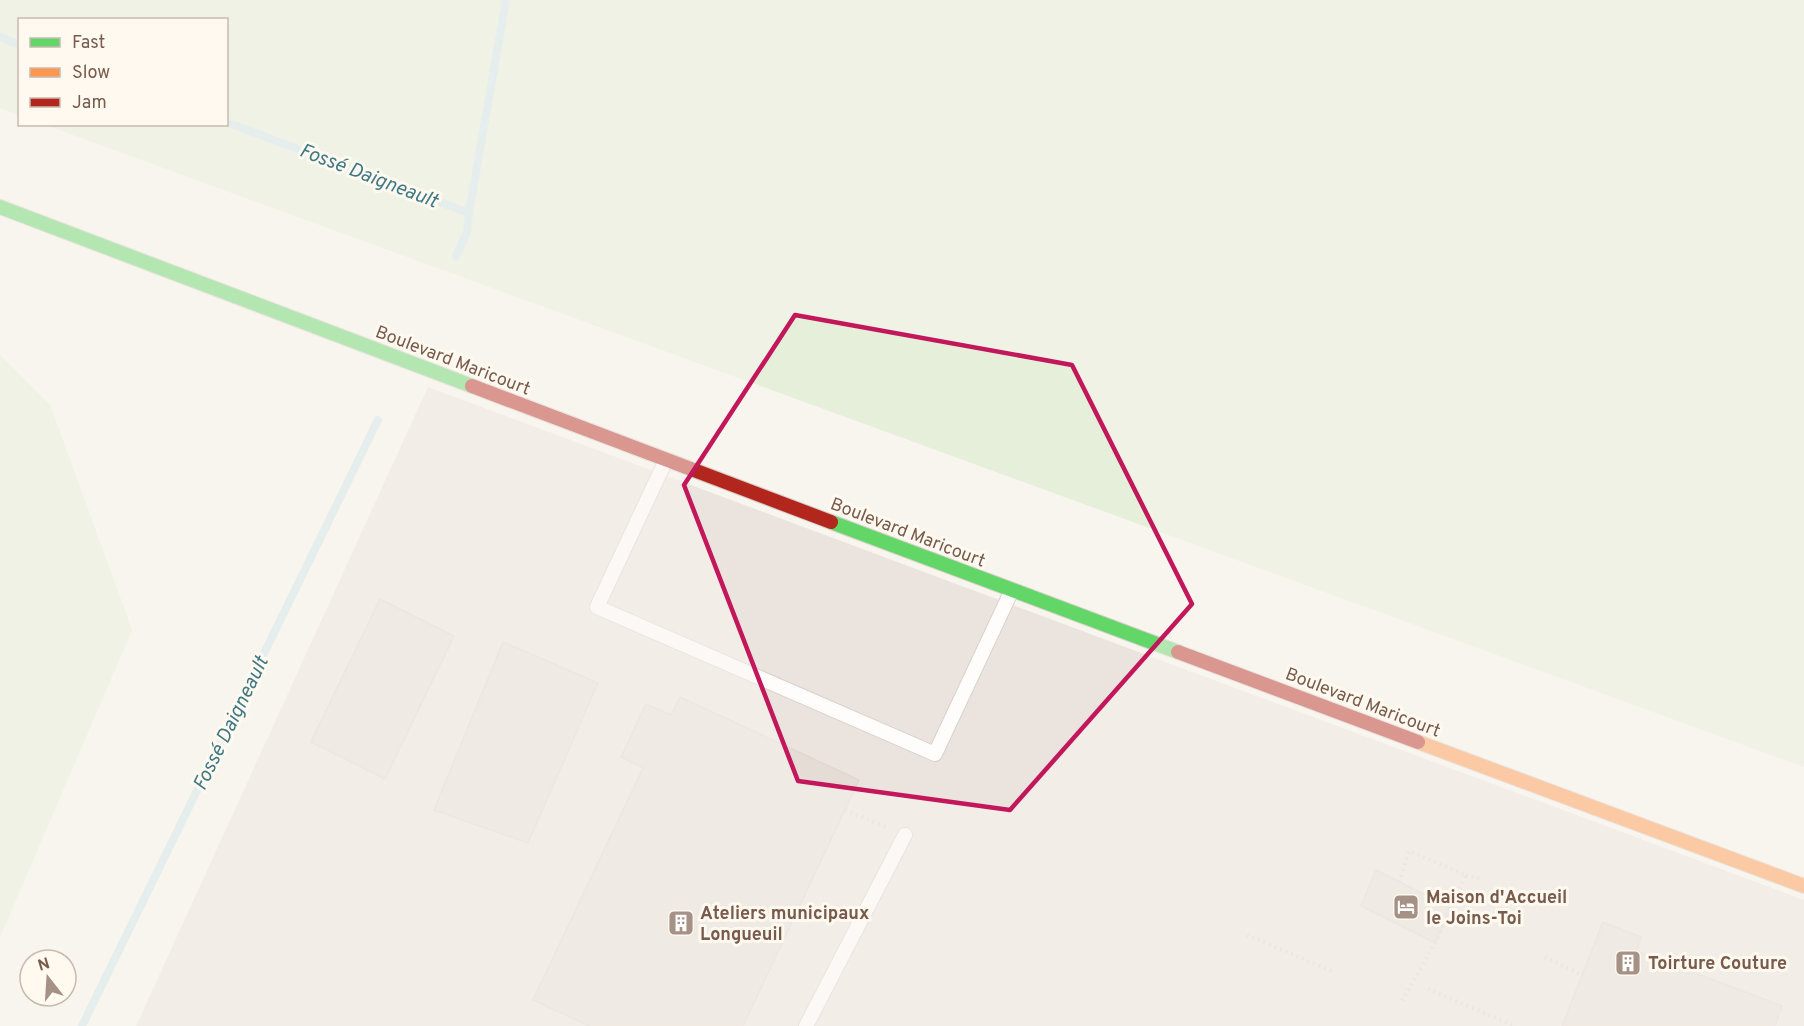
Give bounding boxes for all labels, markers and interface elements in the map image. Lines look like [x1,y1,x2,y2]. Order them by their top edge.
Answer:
legend [18,18,228,126]
text: Fast [72,32,105,55]
text: Slow [72,62,110,85]
text: Jam [72,92,107,115]
water label: Fossé Daigneault [295,139,442,216]
street label: Boulevard Maricourt [372,321,533,402]
street label: Boulevard Maricourt [827,493,988,574]
water label: Fossé Daigneault [188,652,276,795]
street label: Boulevard Maricourt [1282,663,1443,744]
place label: Maison d'Accueil le Joins-Toi [1426,887,1567,931]
hotel icon: Maison d'Accueil le Joins-Toi [1391,892,1421,922]
place label: Ateliers municipaux Longueuil [700,903,869,947]
building icon: Ateliers municipaux Longueuil [666,908,696,938]
north arrow [18,948,78,1008]
building icon: Toirture Couture [1613,948,1643,978]
place label: Toirture Couture [1648,953,1787,976]
text: N [36,954,53,977]

